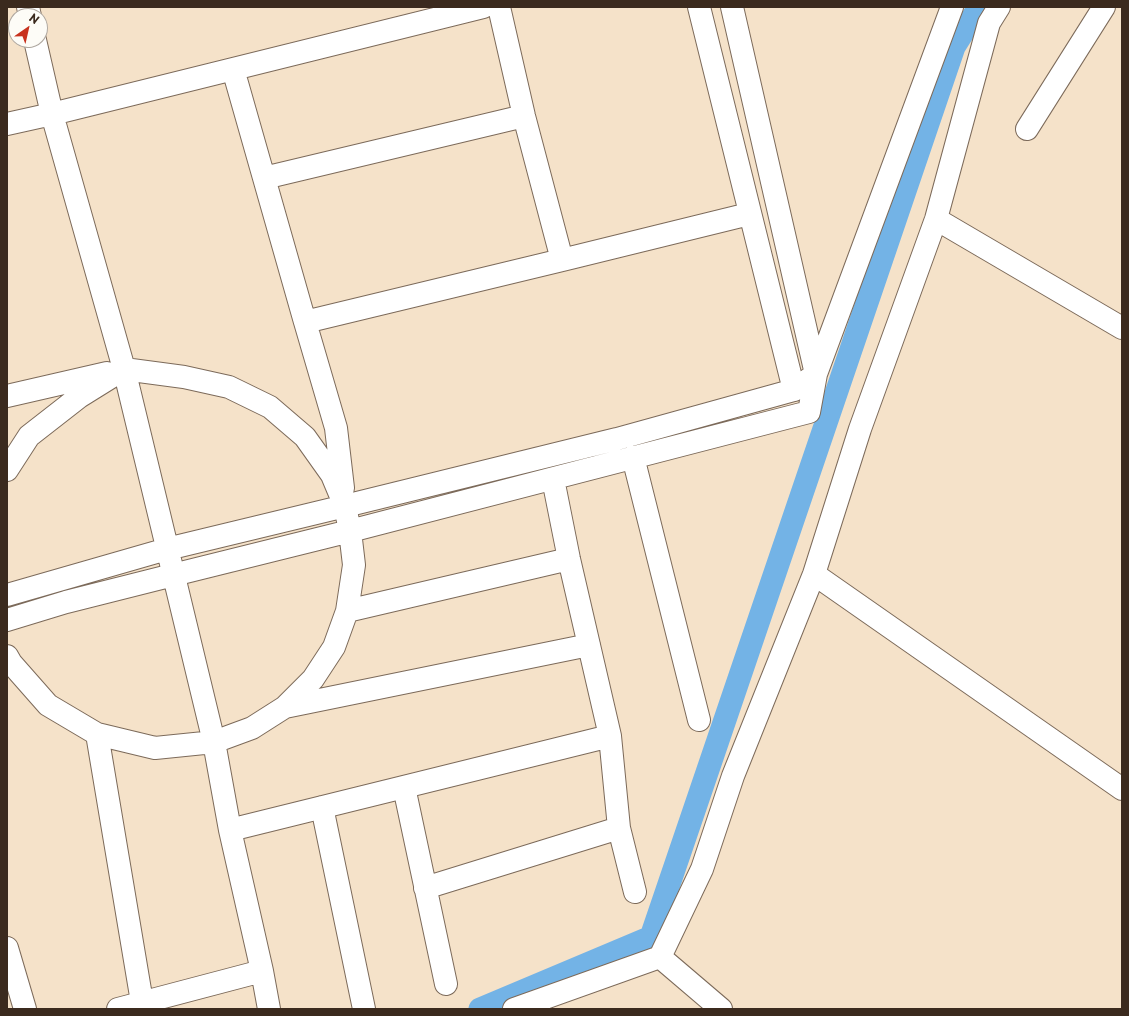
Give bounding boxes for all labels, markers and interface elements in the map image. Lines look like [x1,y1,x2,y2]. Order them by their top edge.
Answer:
north arrow [8,8,48,48]
text: N [26,9,43,28]

